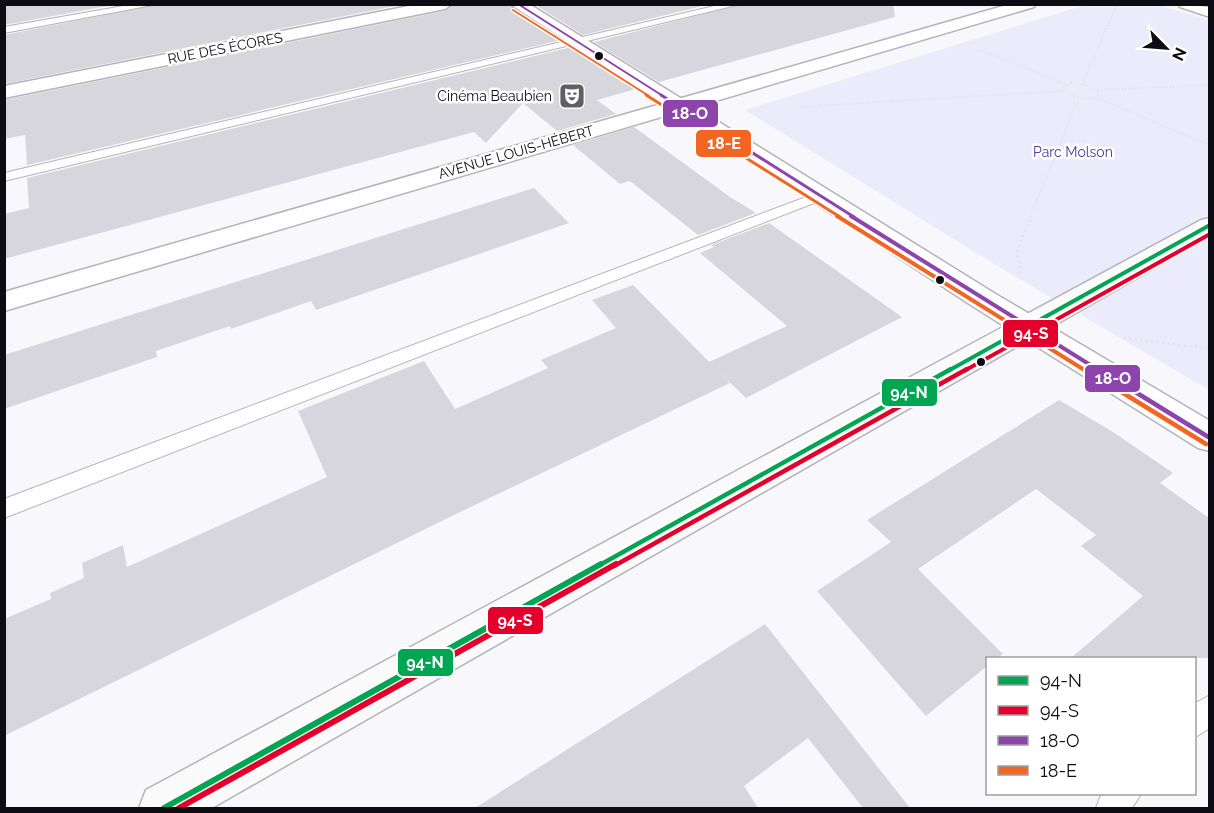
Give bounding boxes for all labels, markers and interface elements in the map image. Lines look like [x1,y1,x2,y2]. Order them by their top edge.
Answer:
north arrow [1136,18,1196,78]
street label: RUE DES ÉCORES [166,28,284,67]
text: N [1168,45,1190,64]
unlabelled marker [593,50,605,62]
theatre icon: Cinéma Beaubien [557,81,587,111]
place label: Cinéma Beaubien [437,88,552,104]
line badge: 18-O [662,99,719,128]
text: 18-O [672,104,708,123]
street label: AVENUE LOUIS-HÉBERT [436,121,596,182]
line badge: 18-E [695,129,752,158]
text: 18-E [707,134,741,153]
park label: Parc Molson [1033,144,1113,160]
unlabelled marker [934,274,946,286]
line badge: 94-S [1002,319,1059,348]
text: 94-S [1013,324,1049,343]
unlabelled marker [975,356,987,368]
line badge: 18-O [1084,364,1141,393]
text: 18-O [1095,369,1131,388]
line badge: 94-N [881,378,938,407]
text: 94-N [890,383,928,402]
line badge: 94-S [487,606,544,635]
text: 94-S [497,611,533,630]
line badge: 94-N [397,648,454,677]
text: 94-N [406,653,444,672]
legend [986,657,1196,795]
text: 94-N [1040,670,1082,691]
text: 94-S [1040,700,1079,721]
text: 18-O [1040,730,1080,751]
text: 18-E [1040,760,1077,781]

